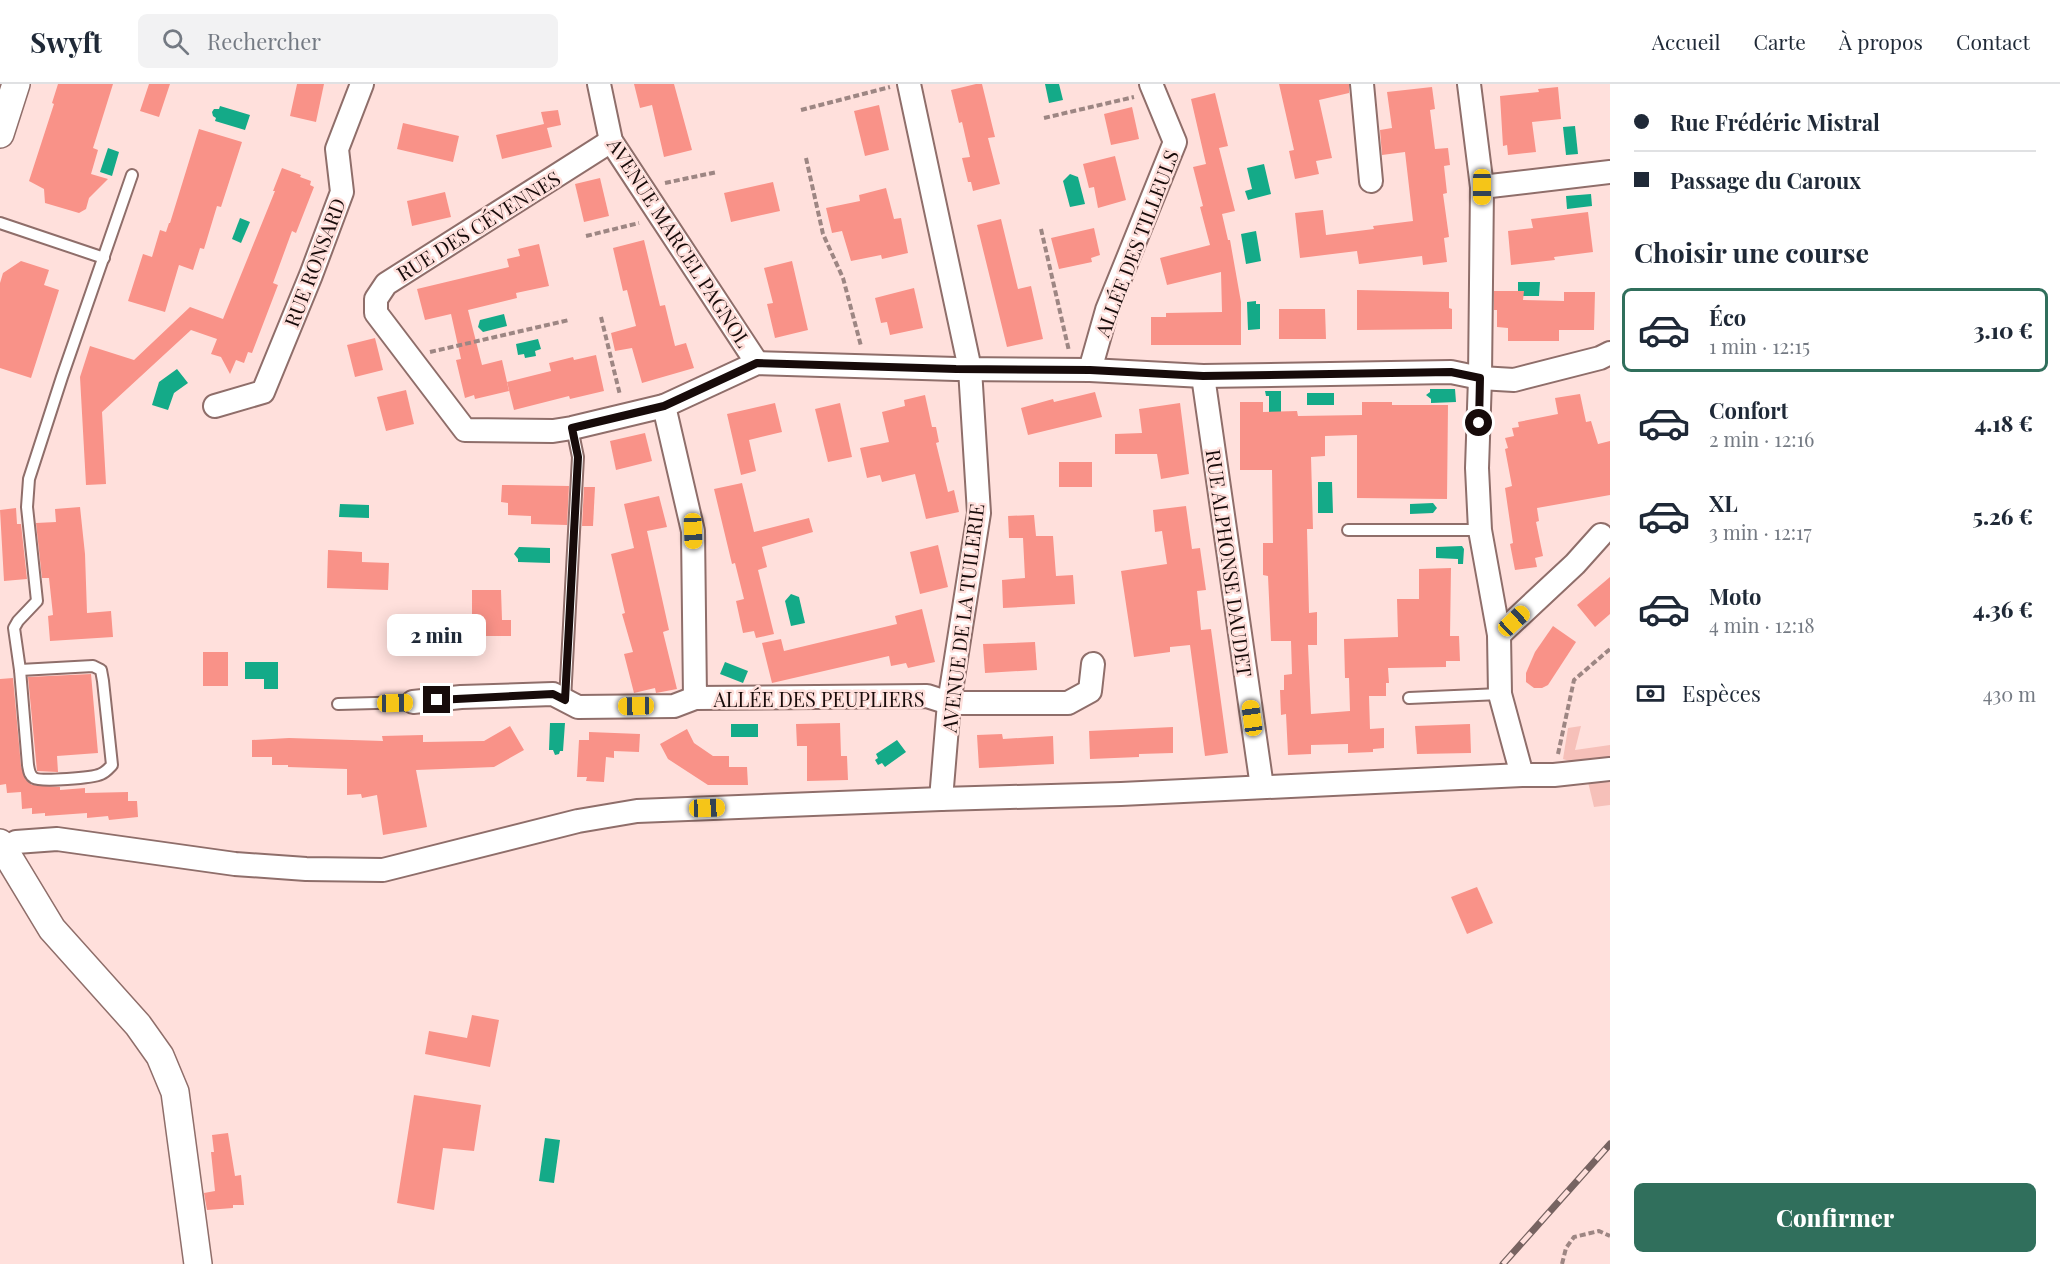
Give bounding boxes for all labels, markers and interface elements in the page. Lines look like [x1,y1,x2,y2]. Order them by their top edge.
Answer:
search box [138,14,558,68]
text: Swyft [30,23,102,60]
icon: search [159,25,192,58]
text: Rechercher [207,26,321,56]
text: Accueil [1652,27,1720,55]
text: Carte [1753,27,1806,55]
text: À propos [1839,27,1923,55]
text: Contact [1956,27,2030,55]
text: Rue Frédéric Mistral [1670,107,1880,137]
street label: AVENUE MARCEL PAGNOL [602,131,758,352]
street label: ALLÉE DES TILLEULS [1088,146,1184,341]
street label: RUE DES CÉVENNES [391,164,565,286]
text: Passage du Caroux [1670,165,1861,195]
car [1473,169,1491,205]
street label: RUE RONSARD [277,194,351,330]
text: Choisir une course [1634,234,1869,270]
text: Éco [1709,302,1746,332]
icon: car [1637,303,1691,357]
text: 3.10 € [1973,315,2033,345]
text: 1 min · 12:15 [1709,332,1810,359]
text: Confort [1709,395,1788,425]
icon: car [1637,396,1691,450]
text: 4.18 € [1974,408,2033,438]
route start [1465,409,1492,436]
text: 2 min · 12:16 [1709,425,1814,452]
street label: RUE ALPHONSE DAUDET [1201,447,1259,679]
text: XL [1709,488,1738,518]
icon: car [1637,489,1691,543]
text: 5.26 € [1972,501,2033,531]
street label: AVENUE DE LA TUILERIE [934,502,989,735]
car [683,513,703,549]
text: 3 min · 12:17 [1709,518,1812,545]
text: Moto [1709,581,1762,611]
icon: car [1637,582,1691,636]
text: 4.36 € [1973,594,2033,624]
car [1495,602,1533,640]
text: 4 min · 12:18 [1709,611,1815,638]
callout: 2 min [388,613,486,655]
text: 2 min [410,621,463,648]
icon: cash [1634,677,1667,710]
text: Espèces [1682,678,1761,708]
text: 430 m [1983,680,2036,707]
street label: ALLÉE DES PEUPLIERS [713,685,925,712]
route end [423,686,450,713]
car [377,694,413,712]
car [618,697,654,715]
car [1241,699,1263,737]
car [689,798,725,818]
button: Confirmer [1634,1183,2036,1252]

